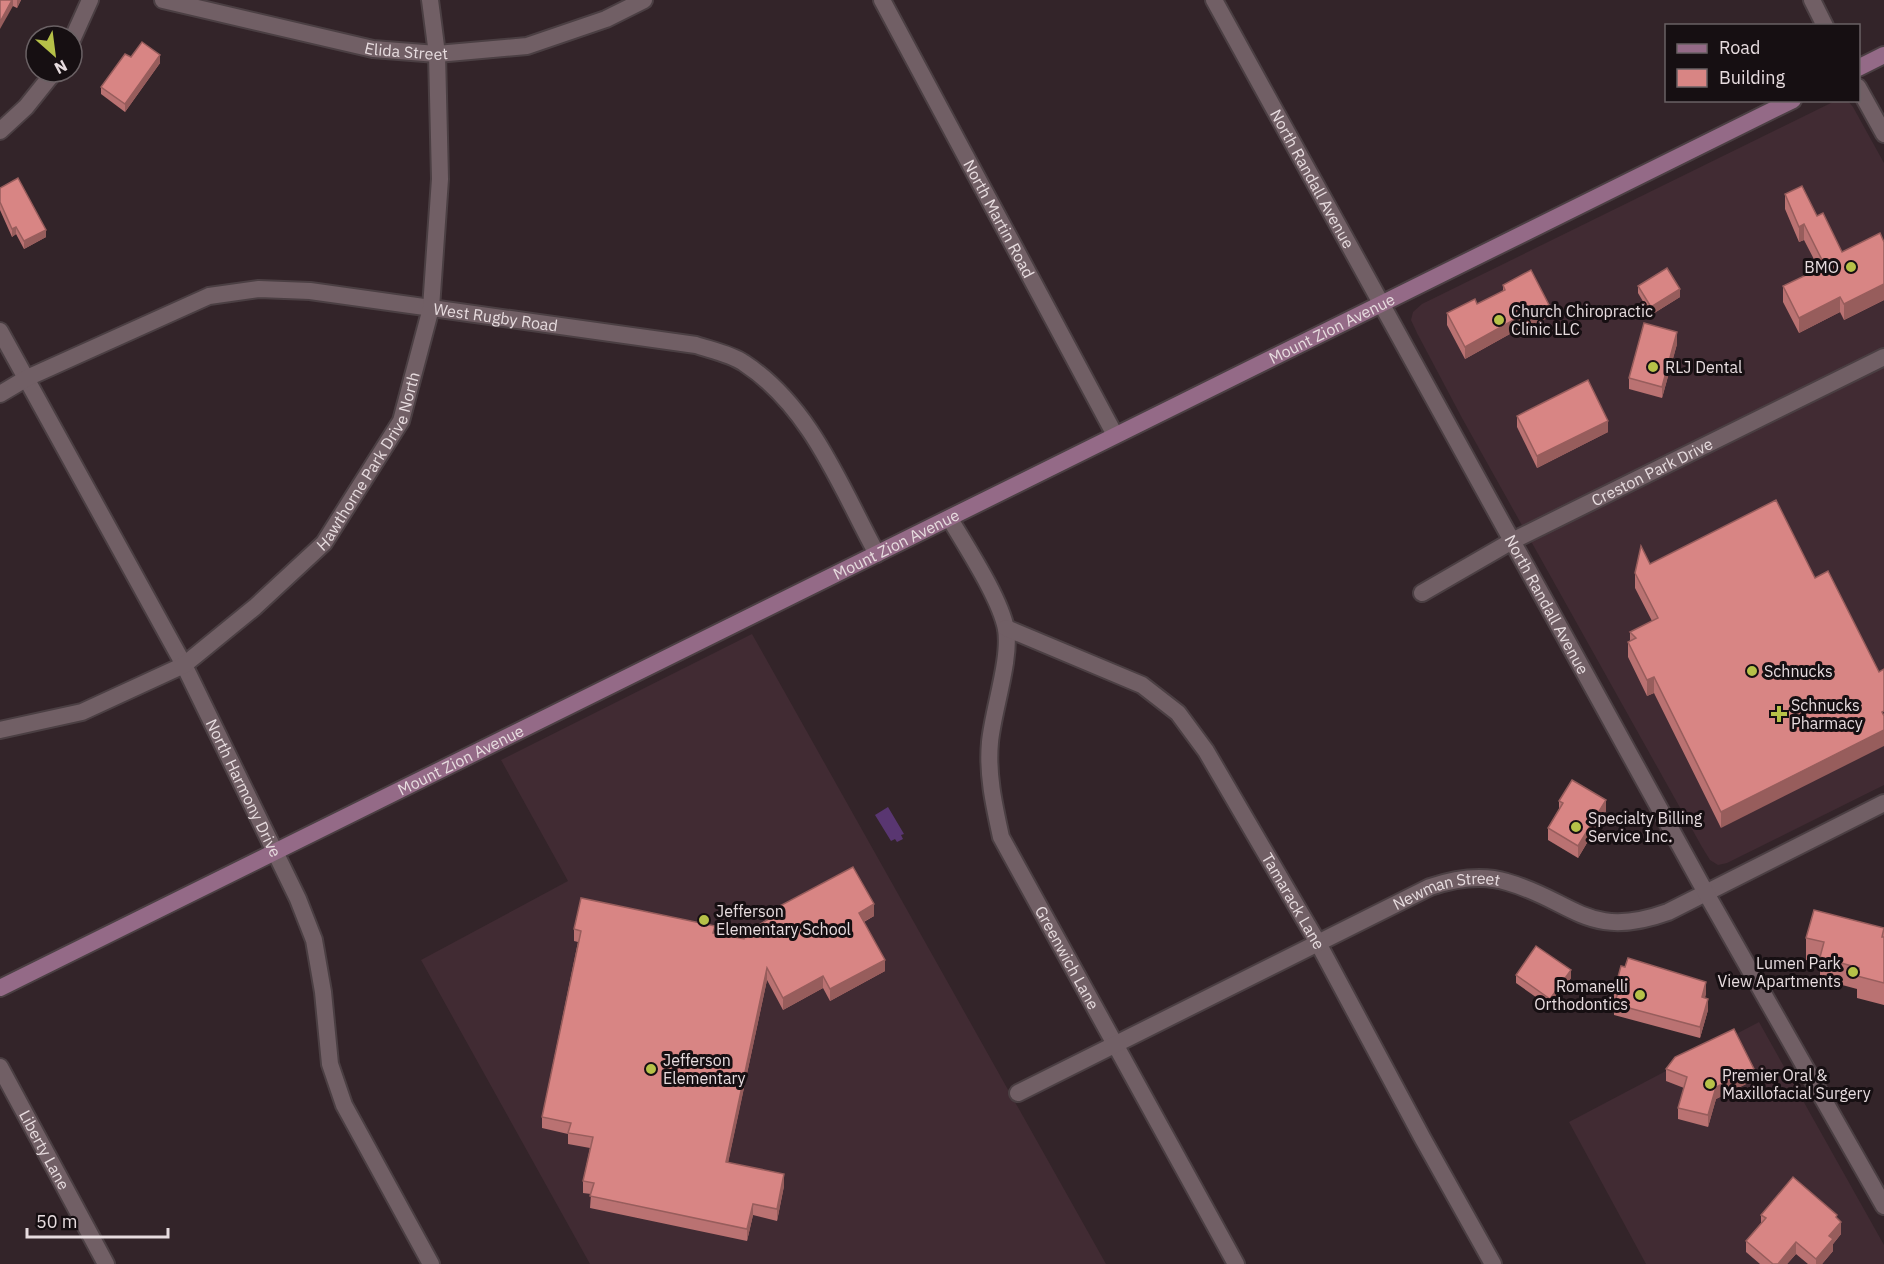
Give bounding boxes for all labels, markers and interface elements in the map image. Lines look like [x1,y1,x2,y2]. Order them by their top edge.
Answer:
north arrow [24,24,84,84]
legend [1665,24,1860,102]
text: Road [1719,36,1760,59]
street label: Elida Street [363,37,449,64]
text: N [51,56,71,79]
text: Building [1719,66,1786,89]
street label: North Randall Avenue [1266,105,1359,252]
street label: North Martin Road [959,156,1039,281]
place label: BMO [1804,257,1839,277]
marker: BMO [1844,260,1858,274]
street label: Mount Zion Avenue [1265,289,1398,368]
street label: West Rugby Road [432,298,559,336]
place label: Church Chiropractic Clinic LLC [1511,301,1653,339]
marker: Church Chiropractic Clinic LLC [1492,313,1506,327]
place label: RLJ Dental [1665,357,1742,377]
marker: RLJ Dental [1646,360,1660,374]
street label: Hawthorne Park Drive North [312,370,424,555]
street label: Creston Park Drive [1588,433,1716,510]
street label: Mount Zion Avenue [830,504,963,584]
street label: North Randall Avenue [1501,531,1594,678]
place label: Schnucks [1764,661,1833,681]
marker: Schnucks [1745,664,1759,678]
place label: Schnucks Pharmacy [1791,695,1863,733]
marker: Schnucks Pharmacy [1772,707,1786,721]
street label: North Harmony Drive [202,715,286,860]
street label: Mount Zion Avenue [394,720,527,800]
place label: Specialty Billing Service Inc. [1588,808,1703,846]
marker: Specialty Billing Service Inc. [1569,820,1583,834]
street label: Tamarack Lane [1258,849,1330,953]
street label: Newman Street [1389,868,1502,914]
place label: Jefferson Elementary School [716,901,851,939]
street label: Greenwich Lane [1031,902,1104,1013]
marker: Jefferson Elementary School [697,913,711,927]
place label: Lumen Park View Apartments [1718,953,1842,991]
marker: Lumen Park View Apartments [1846,965,1860,979]
place label: Romanelli Orthodontics [1534,976,1628,1014]
marker: Romanelli Orthodontics [1633,988,1647,1002]
place label: Jefferson Elementary [663,1050,745,1088]
marker: Jefferson Elementary [644,1062,658,1076]
place label: Premier Oral & Maxillofacial Surgery [1722,1065,1871,1103]
marker: Premier Oral & Maxillofacial Surgery [1703,1077,1717,1091]
street label: Liberty Lane [15,1106,74,1193]
scale bar [27,1201,168,1239]
text: 50 m [36,1210,78,1233]

